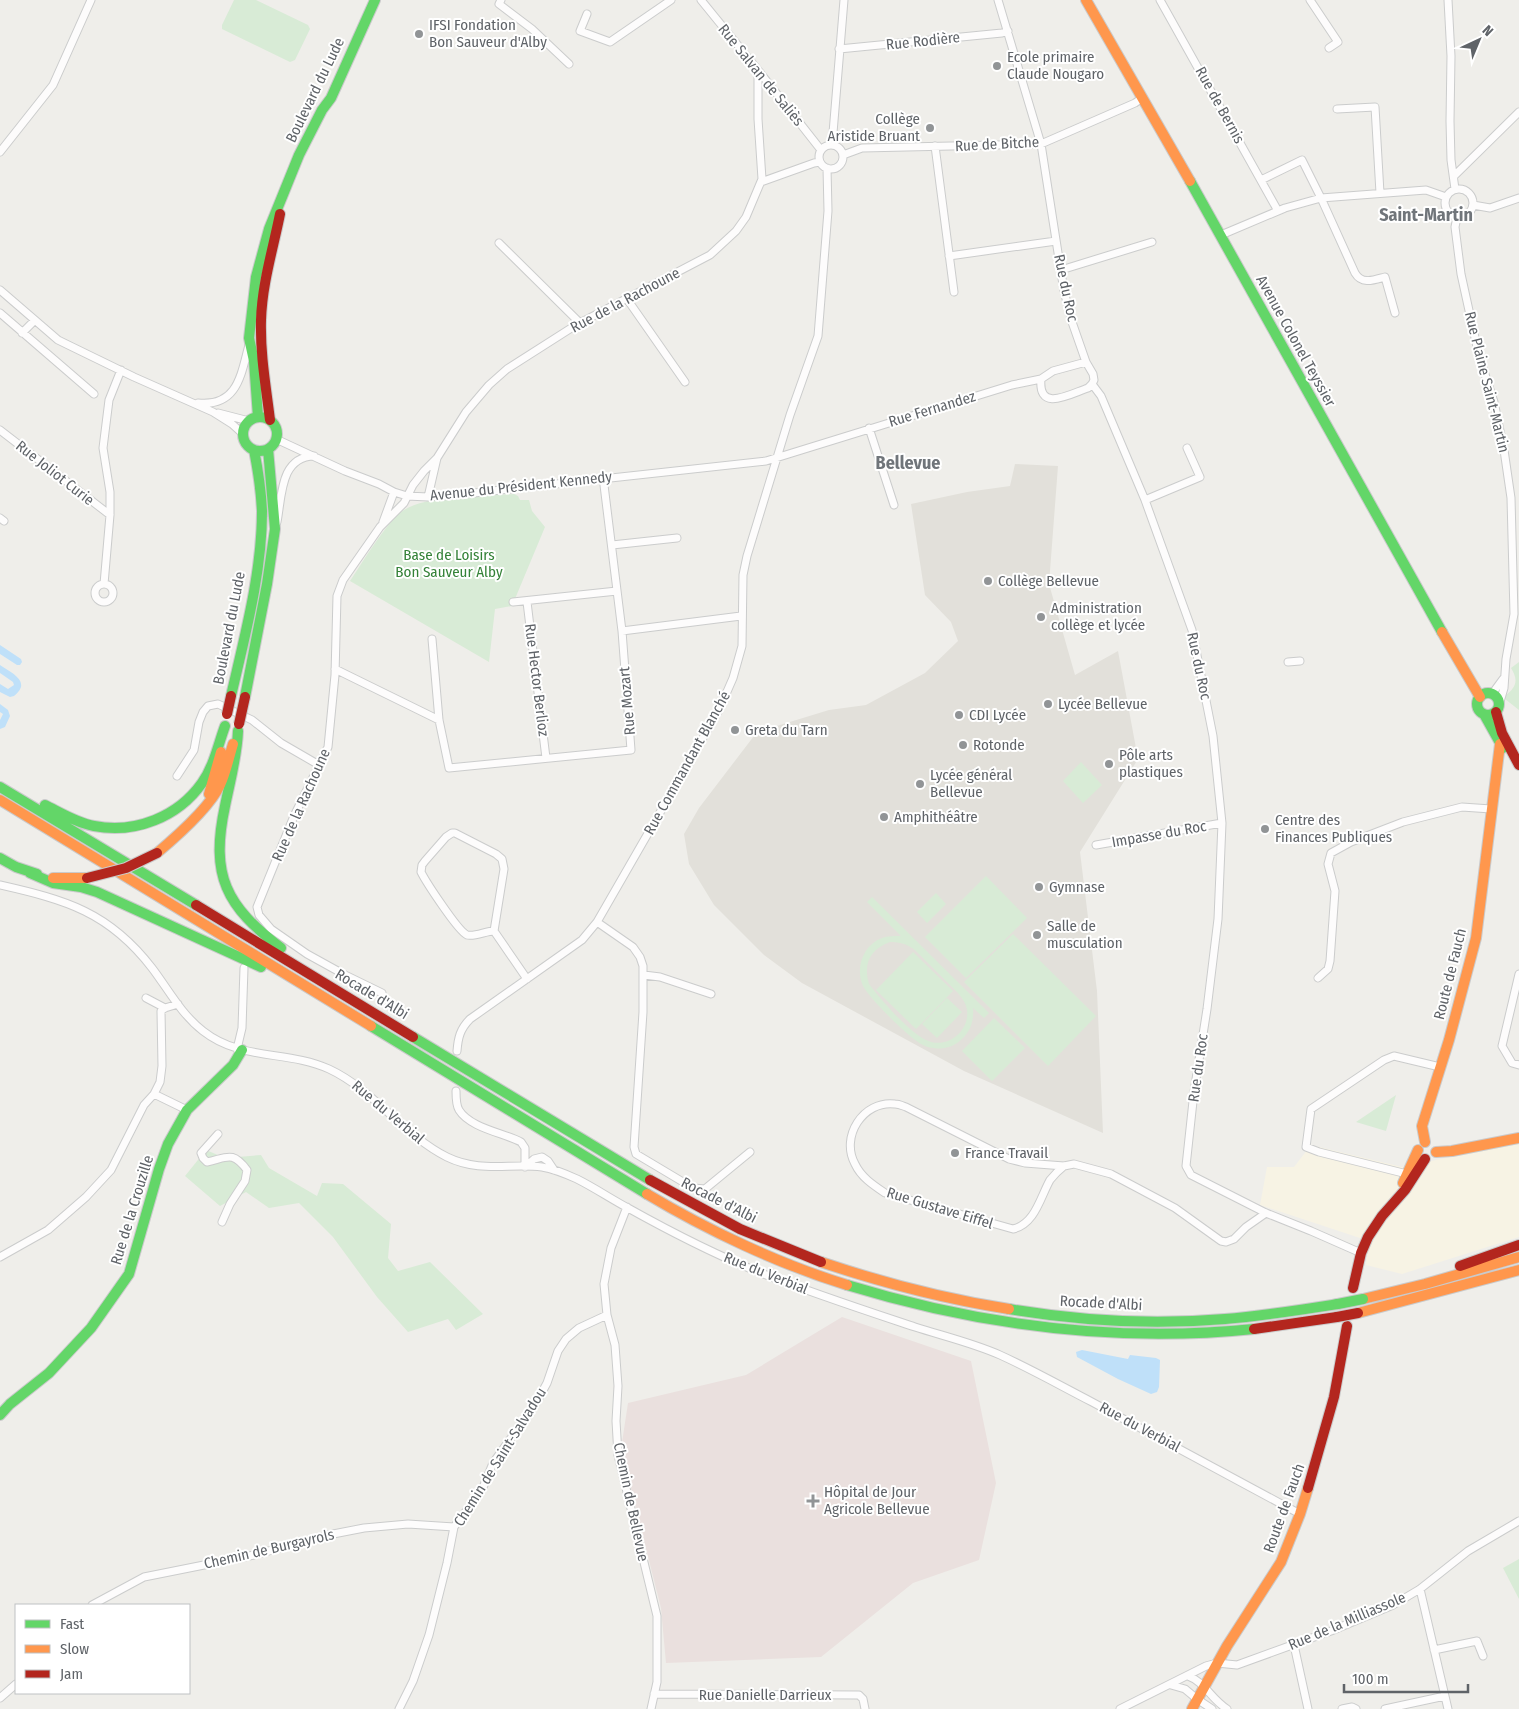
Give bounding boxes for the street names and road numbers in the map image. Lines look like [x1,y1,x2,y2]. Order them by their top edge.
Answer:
street label: Rue Salvan de Saliès [714,20,808,130]
street label: Rue Rodière [885,28,961,54]
street label: Boulevard du Lude [282,35,348,145]
street label: Rue de Bernis [1192,64,1248,146]
street label: Rue de Bitche [954,133,1040,155]
street label: Rue du Roc [1050,253,1082,324]
street label: Rue de la Rachoune [567,264,683,336]
street label: Avenue Colonel Teyssier [1252,272,1340,411]
street label: Rue Plaine Saint-Martin [1461,310,1513,454]
street label: Rue Fernandez [886,387,978,431]
street label: Rue Joliot Curie [12,437,98,509]
street label: Avenue du Président Kennedy [429,467,613,505]
street label: Boulevard du Lude [209,570,249,686]
street label: Rue Hector Berlioz [521,623,553,737]
street label: Rue du Roc [1183,631,1215,702]
street label: Rue Mozart [615,666,639,736]
street label: Rue Commandant Blanché [640,688,734,838]
street label: Rue de la Rachoune [268,746,334,864]
street label: Impasse du Roc [1110,817,1208,851]
street label: Route de Fauch [1430,926,1470,1022]
street label: Rocade d'Albi [332,965,412,1023]
street label: Rue du Roc [1184,1032,1212,1103]
street label: Rue du Verbial [348,1076,428,1148]
street label: Rue de la Crouzille [107,1153,157,1267]
street label: Rocade d'Albi [678,1173,760,1227]
street label: Rue Gustave Eiffel [885,1183,995,1233]
street label: Rue du Verbial [721,1248,811,1298]
street label: Rocade d'Albi [1059,1292,1143,1314]
street label: Chemin de Saint-Salvadou [450,1384,550,1530]
street label: Rue du Verbial [1096,1398,1184,1456]
street label: Chemin de Bellevue [610,1441,652,1563]
street label: Route de Fauch [1260,1461,1308,1555]
street label: Chemin de Burgayrols [202,1525,336,1573]
street label: Rue de la Milliassole [1286,1588,1408,1654]
street label: Rue Danielle Darrieux [699,1686,832,1704]

